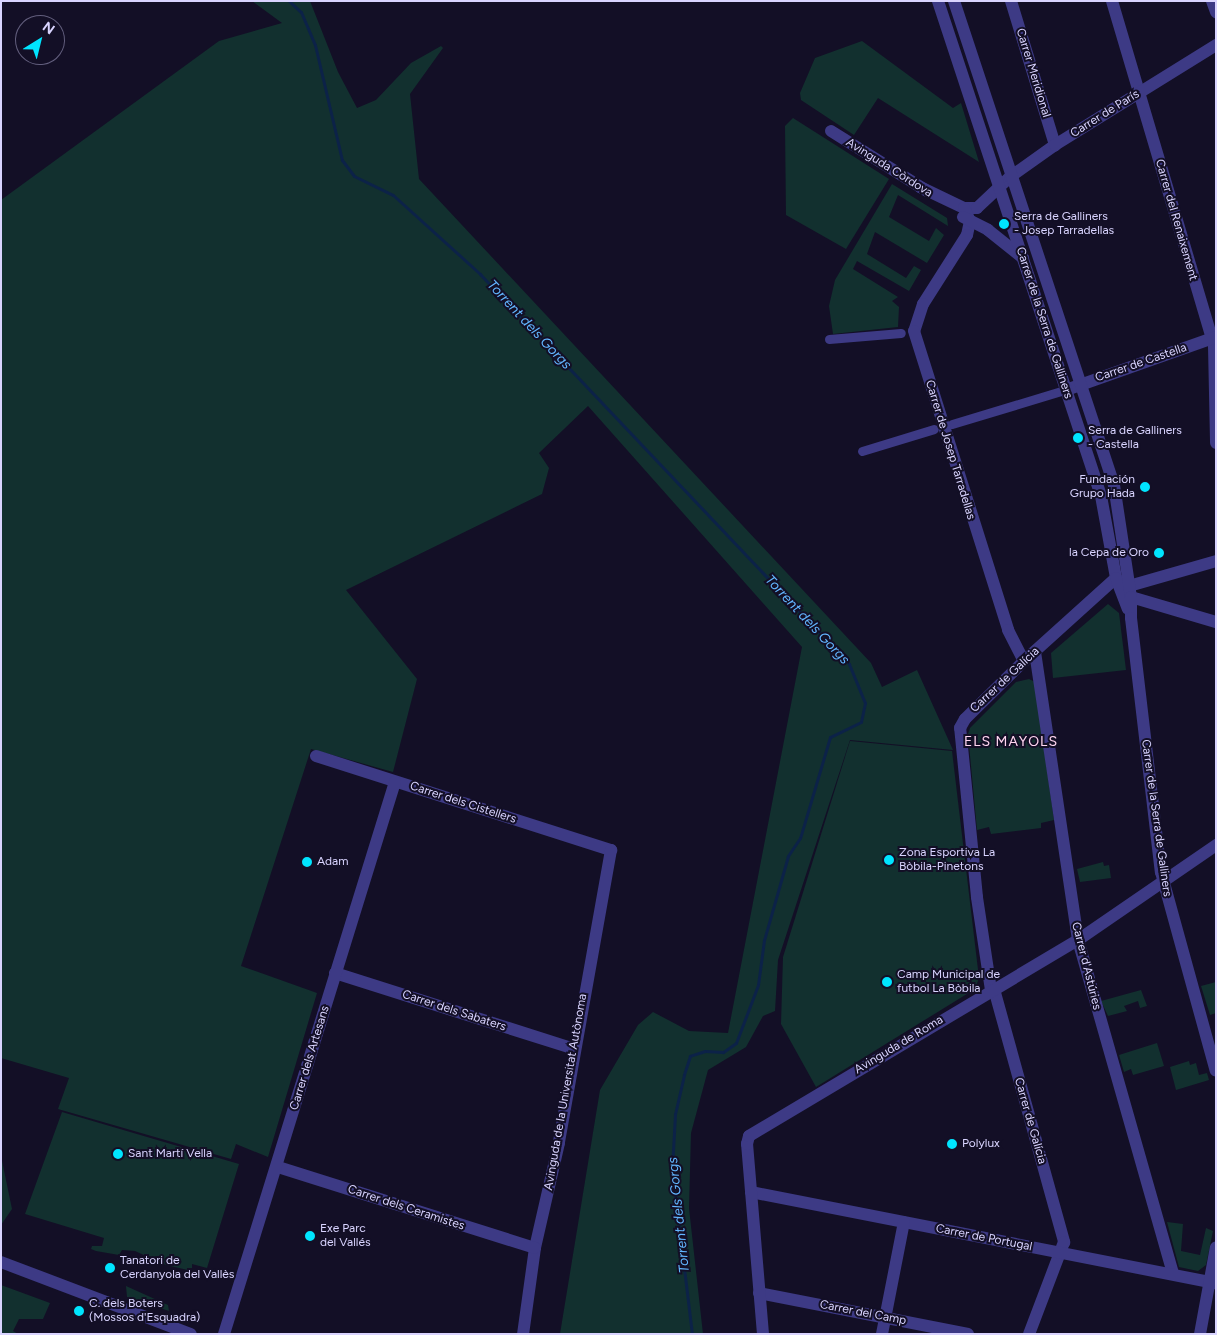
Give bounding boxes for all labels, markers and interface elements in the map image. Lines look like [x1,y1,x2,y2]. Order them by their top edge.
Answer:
north arrow [15,15,65,65]
text: N [39,18,58,38]
street label: Carrer Meridional [1013,27,1053,119]
street label: Carrer de París [1068,87,1142,141]
street label: Avinguda Còrdova [843,136,935,200]
street label: Carrer del Renaixement [1152,158,1200,282]
place label: Serra de Galliners - Josep Tarradellas [1014,210,1114,238]
marker: Serra de Galliners - Josep Tarradellas [998,218,1010,230]
street label: Carrer de la Serra de Galliners [1013,245,1075,401]
water label: Torrent dels Gorgs [483,277,575,373]
street label: Carrer de Castella [1093,341,1189,385]
street label: Carrer de Josep Tarradellas [922,378,978,522]
place label: Serra de Galliners - Castella [1088,424,1182,452]
marker: Serra de Galliners - Castella [1072,432,1084,444]
place label: Fundación Grupo Hada [1070,473,1135,501]
marker: Fundación Grupo Hada [1139,481,1151,493]
place label: la Cepa de Oro [1069,546,1149,560]
marker: la Cepa de Oro [1153,547,1165,559]
water label: Torrent dels Gorgs [761,572,853,668]
street label: Carrer de Galícia [968,644,1042,716]
district label: ELS MAYOLS [963,734,1059,750]
street label: Carrer de la Serra de Galliners [1138,738,1174,898]
street label: Carrer dels Cistellers [408,779,518,827]
place label: Zona Esportiva La Bòbila-Pinetons [899,846,995,874]
marker: Zona Esportiva La Bòbila-Pinetons [883,854,895,866]
place label: Adam [317,855,348,869]
marker: Adam [301,856,313,868]
street label: Carrer d'Astúries [1068,921,1104,1011]
place label: Camp Municipal de futbol La Bòbila [897,968,1000,996]
marker: Camp Municipal de futbol La Bòbila [881,976,893,988]
street label: Carrer dels Sabaters [400,987,508,1035]
street label: Avinguda de la Universitat Autònoma [542,993,590,1191]
street label: Carrer dels Artesans [287,1004,333,1112]
street label: Avinguda de Roma [852,1013,946,1077]
street label: Carrer de Galícia [1011,1076,1049,1166]
place label: Polylux [962,1137,1000,1151]
marker: Polylux [946,1138,958,1150]
place label: Sant Martí Vella [128,1147,212,1161]
marker: Sant Martí Vella [112,1148,124,1160]
water label: Torrent dels Gorgs [665,1156,693,1274]
street label: Carrer dels Ceramistes [346,1182,466,1234]
place label: Exe Parc del Vallés [320,1222,371,1250]
street label: Carrer de Portugal [935,1222,1033,1254]
marker: Exe Parc del Vallés [304,1230,316,1242]
place label: Tanatori de Cerdanyola del Vallès [120,1254,234,1282]
marker: Tanatori de Cerdanyola del Vallès [104,1262,116,1274]
place label: C. dels Boters (Mossos d'Esquadra) [89,1297,200,1325]
street label: Carrer del Camp [819,1298,907,1328]
marker: C. dels Boters (Mossos d'Esquadra) [73,1305,85,1317]

